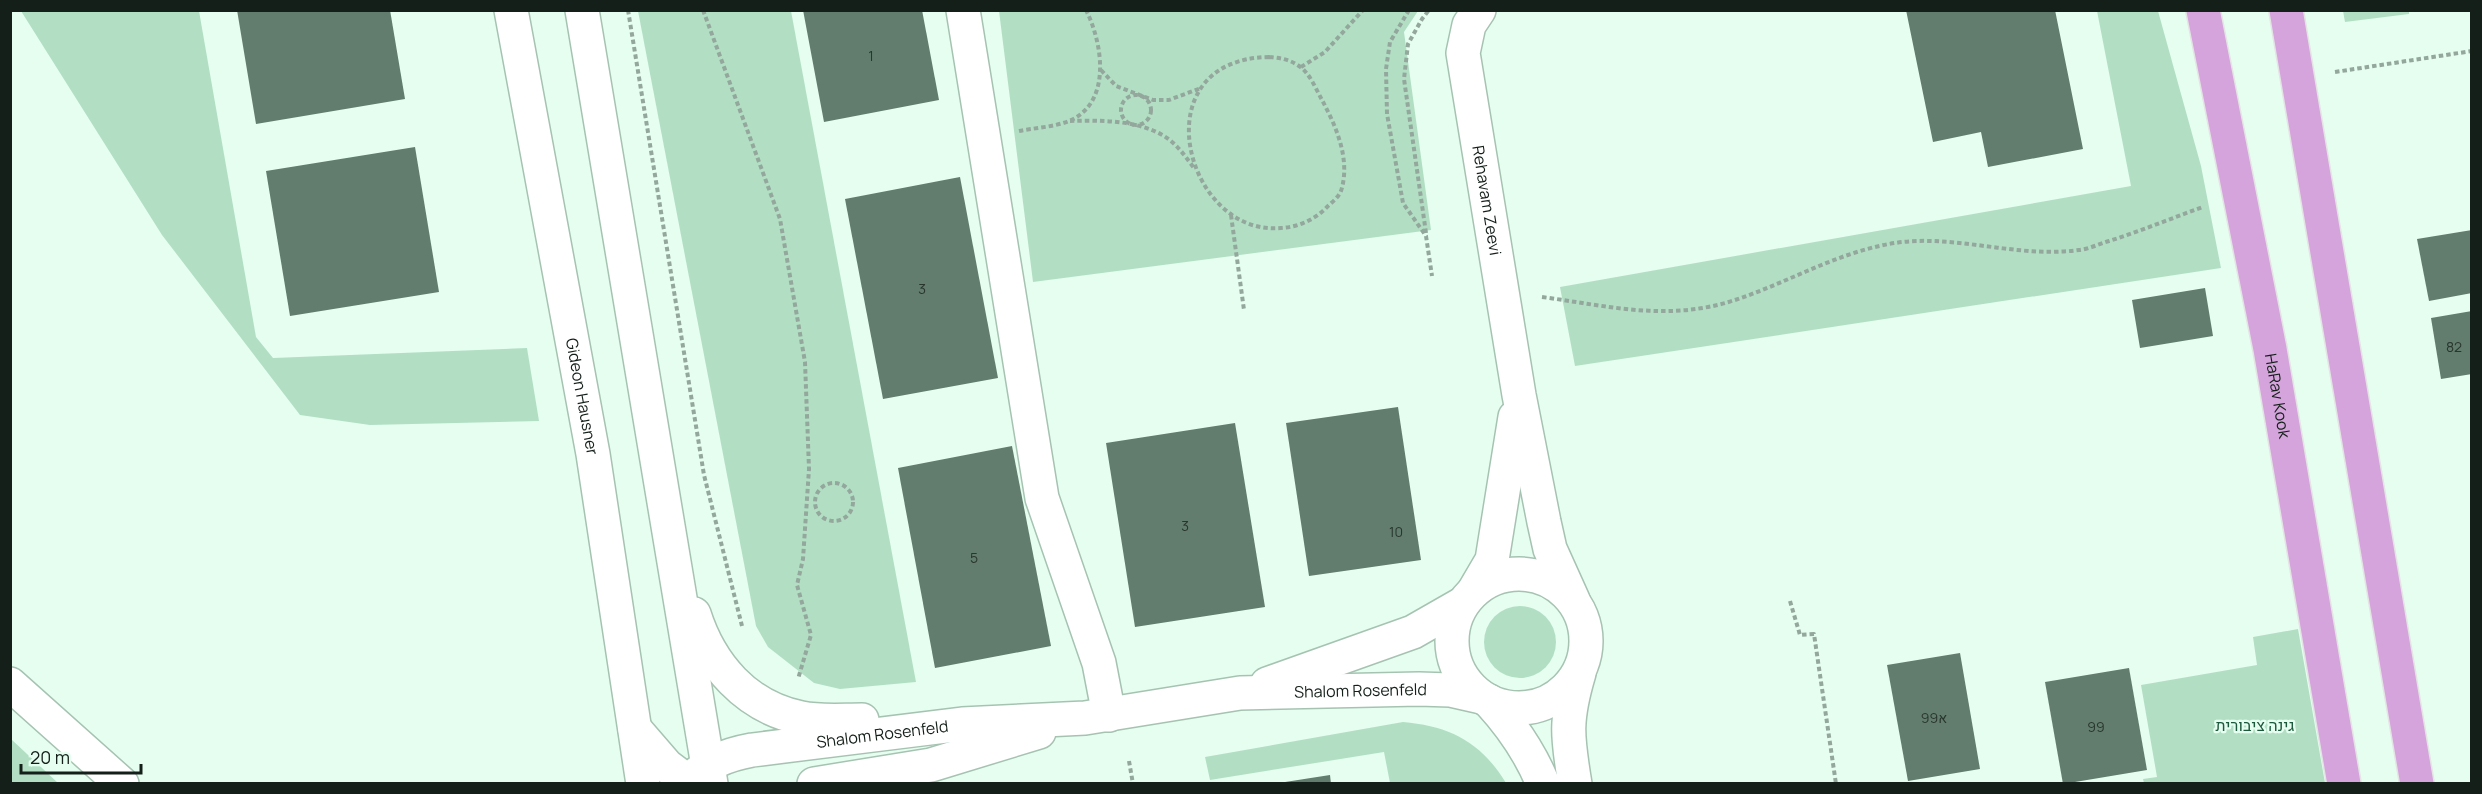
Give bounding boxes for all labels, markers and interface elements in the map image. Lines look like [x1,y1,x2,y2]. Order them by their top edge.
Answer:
house number: 1 [868,46,874,65]
street label: Rehavam Zeevi [1467,144,1507,257]
house number: 3 [918,279,926,298]
street label: Gideon Hausner [561,336,604,457]
house number: 82 [2446,337,2462,356]
street label: HaRav Kook [2260,352,2296,441]
house number: 3 [1181,516,1189,535]
house number: 10 [1389,522,1403,541]
house number: 5 [970,548,978,567]
street label: Shalom Rosenfeld [1294,678,1427,703]
house number: 99א [1921,708,1947,727]
park label: גינה ציבורית [2216,714,2294,736]
street label: Shalom Rosenfeld [815,715,950,753]
house number: 99 [2087,717,2105,736]
scale bar [21,737,141,775]
text: 20 m [30,745,70,769]

